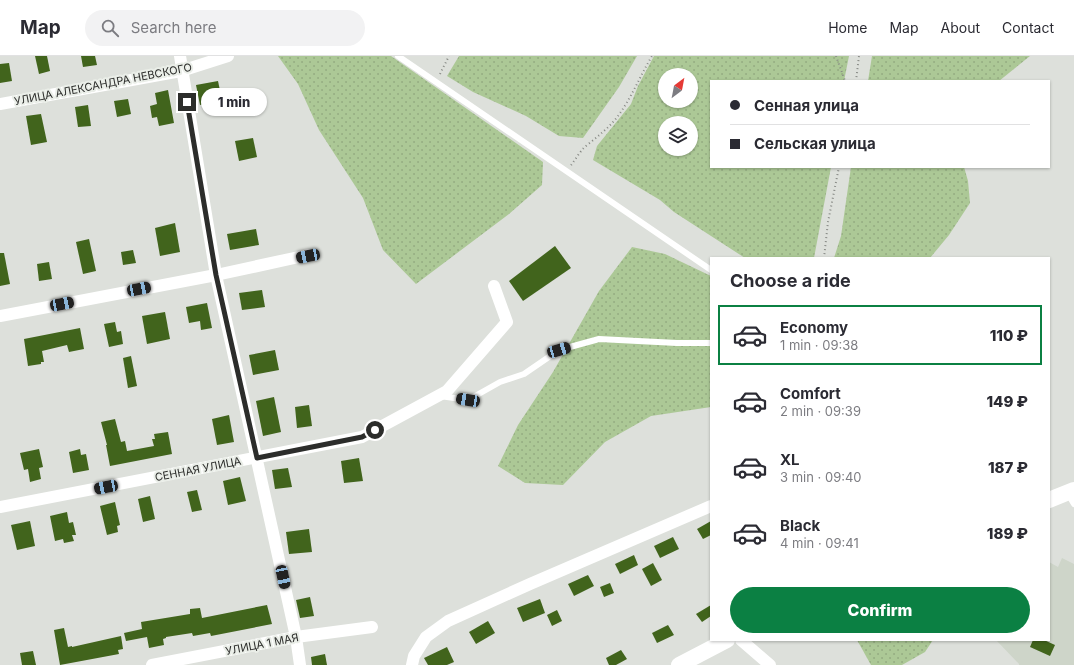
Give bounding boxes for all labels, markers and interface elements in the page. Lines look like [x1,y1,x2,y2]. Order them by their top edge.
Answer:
search box [85,10,365,46]
text: Map [20,16,61,39]
icon: search [99,17,121,39]
text: Search here [131,18,216,37]
text: Home [828,19,867,36]
text: Map [889,19,919,36]
text: About [941,19,980,36]
text: Contact [1002,19,1054,36]
street label: УЛИЦА АЛЕКСАНДРА НЕВСКОГО [13,60,193,108]
north arrow [658,68,698,108]
map controls [658,68,698,156]
callout: 1 min [201,88,267,116]
route end [178,93,196,111]
text: 1 min [218,94,250,110]
text: Сенная улица [754,96,859,115]
button: layers [658,116,698,156]
text: Сельская улица [754,134,876,153]
car [295,248,321,264]
text: Choose a ride [730,270,851,291]
car [126,281,152,297]
car [49,296,75,312]
icon: car [732,317,768,353]
text: Economy [780,318,848,337]
text: 110 ₽ [990,326,1028,345]
text: 1 min · 09:38 [780,337,858,353]
car [546,341,572,359]
icon: car [732,383,768,419]
text: Comfort [780,384,841,403]
car [455,392,481,408]
text: 149 ₽ [986,392,1028,411]
text: 2 min · 09:39 [780,403,861,419]
route start [366,421,384,439]
icon: car [732,449,768,485]
text: XL [780,450,800,469]
street label: СЕННАЯ УЛИЦА [154,454,243,484]
text: 187 ₽ [988,458,1028,477]
text: 3 min · 09:40 [780,469,862,485]
car [93,479,119,495]
icon: car [732,515,768,551]
text: Black [780,516,820,535]
text: 189 ₽ [987,524,1028,543]
text: 4 min · 09:41 [780,535,859,551]
car [275,564,291,590]
button: Confirm [730,587,1030,633]
street label: УЛИЦА 1 МАЯ [224,630,300,658]

